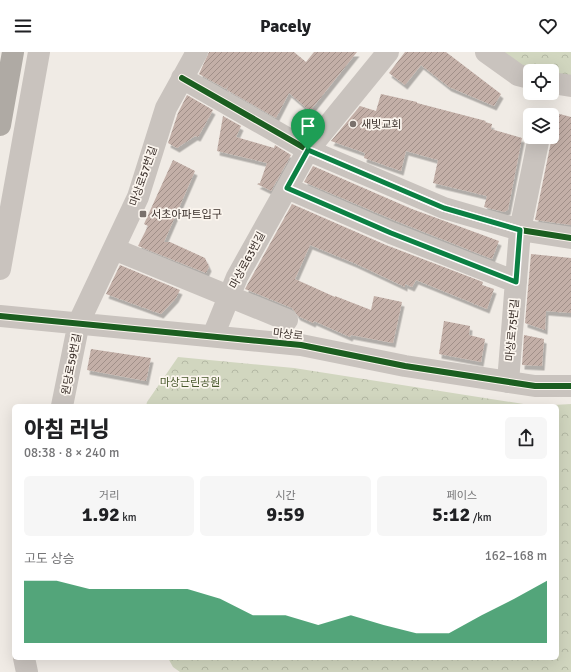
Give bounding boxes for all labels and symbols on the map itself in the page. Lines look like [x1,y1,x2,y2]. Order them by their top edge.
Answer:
pin [291,109,325,150]
place label: 새빛교회 [361,118,401,131]
marker: 새빛교회 [348,119,358,129]
street label: 마상로57번길 [127,145,160,208]
place label: 서초아파트입구 [151,208,222,221]
marker: 서초아파트입구 [138,209,148,219]
street label: 마상로63번길 [227,230,268,291]
street label: 마상로75번길 [503,298,522,362]
street label: 마상로 [272,326,304,343]
street label: 원당로59번길 [59,332,84,396]
park label: 마상근린공원 [160,376,220,389]

